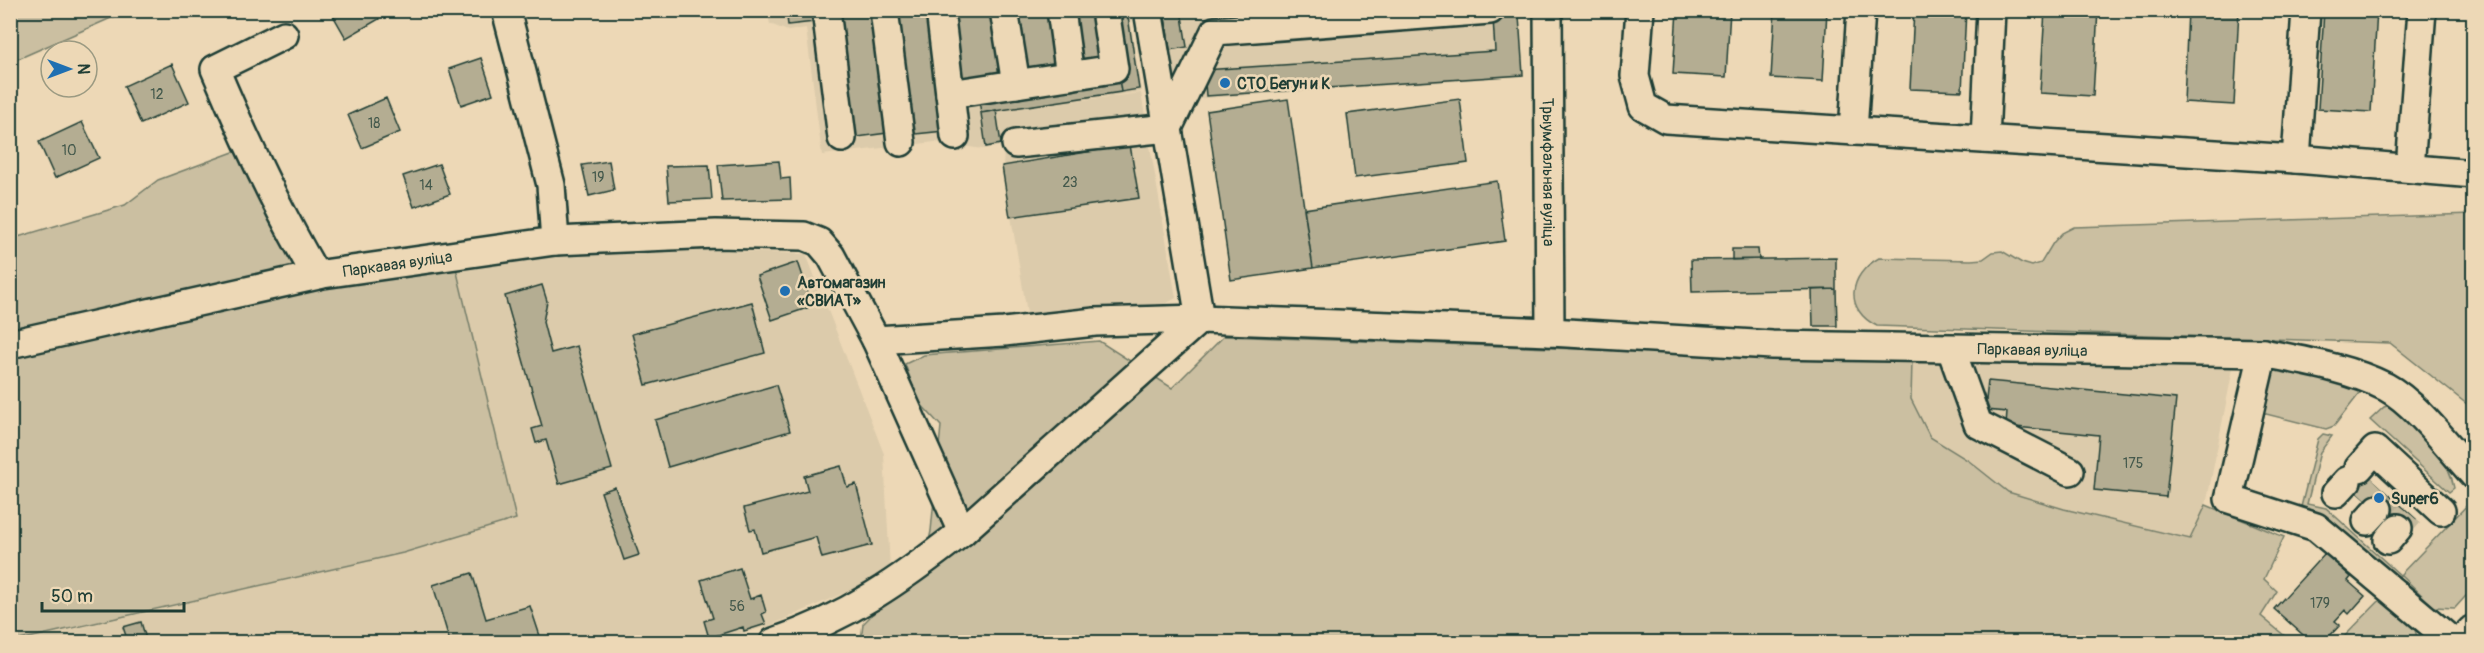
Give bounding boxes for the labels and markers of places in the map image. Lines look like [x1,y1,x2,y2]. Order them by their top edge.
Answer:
place label: СТО Бегун и К [1237,74,1330,94]
marker: СТО Бегун и К [1218,76,1232,90]
place label: Автомагазин «СВИАТ» [797,273,886,311]
marker: Автомагазин «СВИАТ» [778,284,792,298]
place label: Super6 [2391,489,2439,509]
marker: Super6 [2372,491,2386,505]

